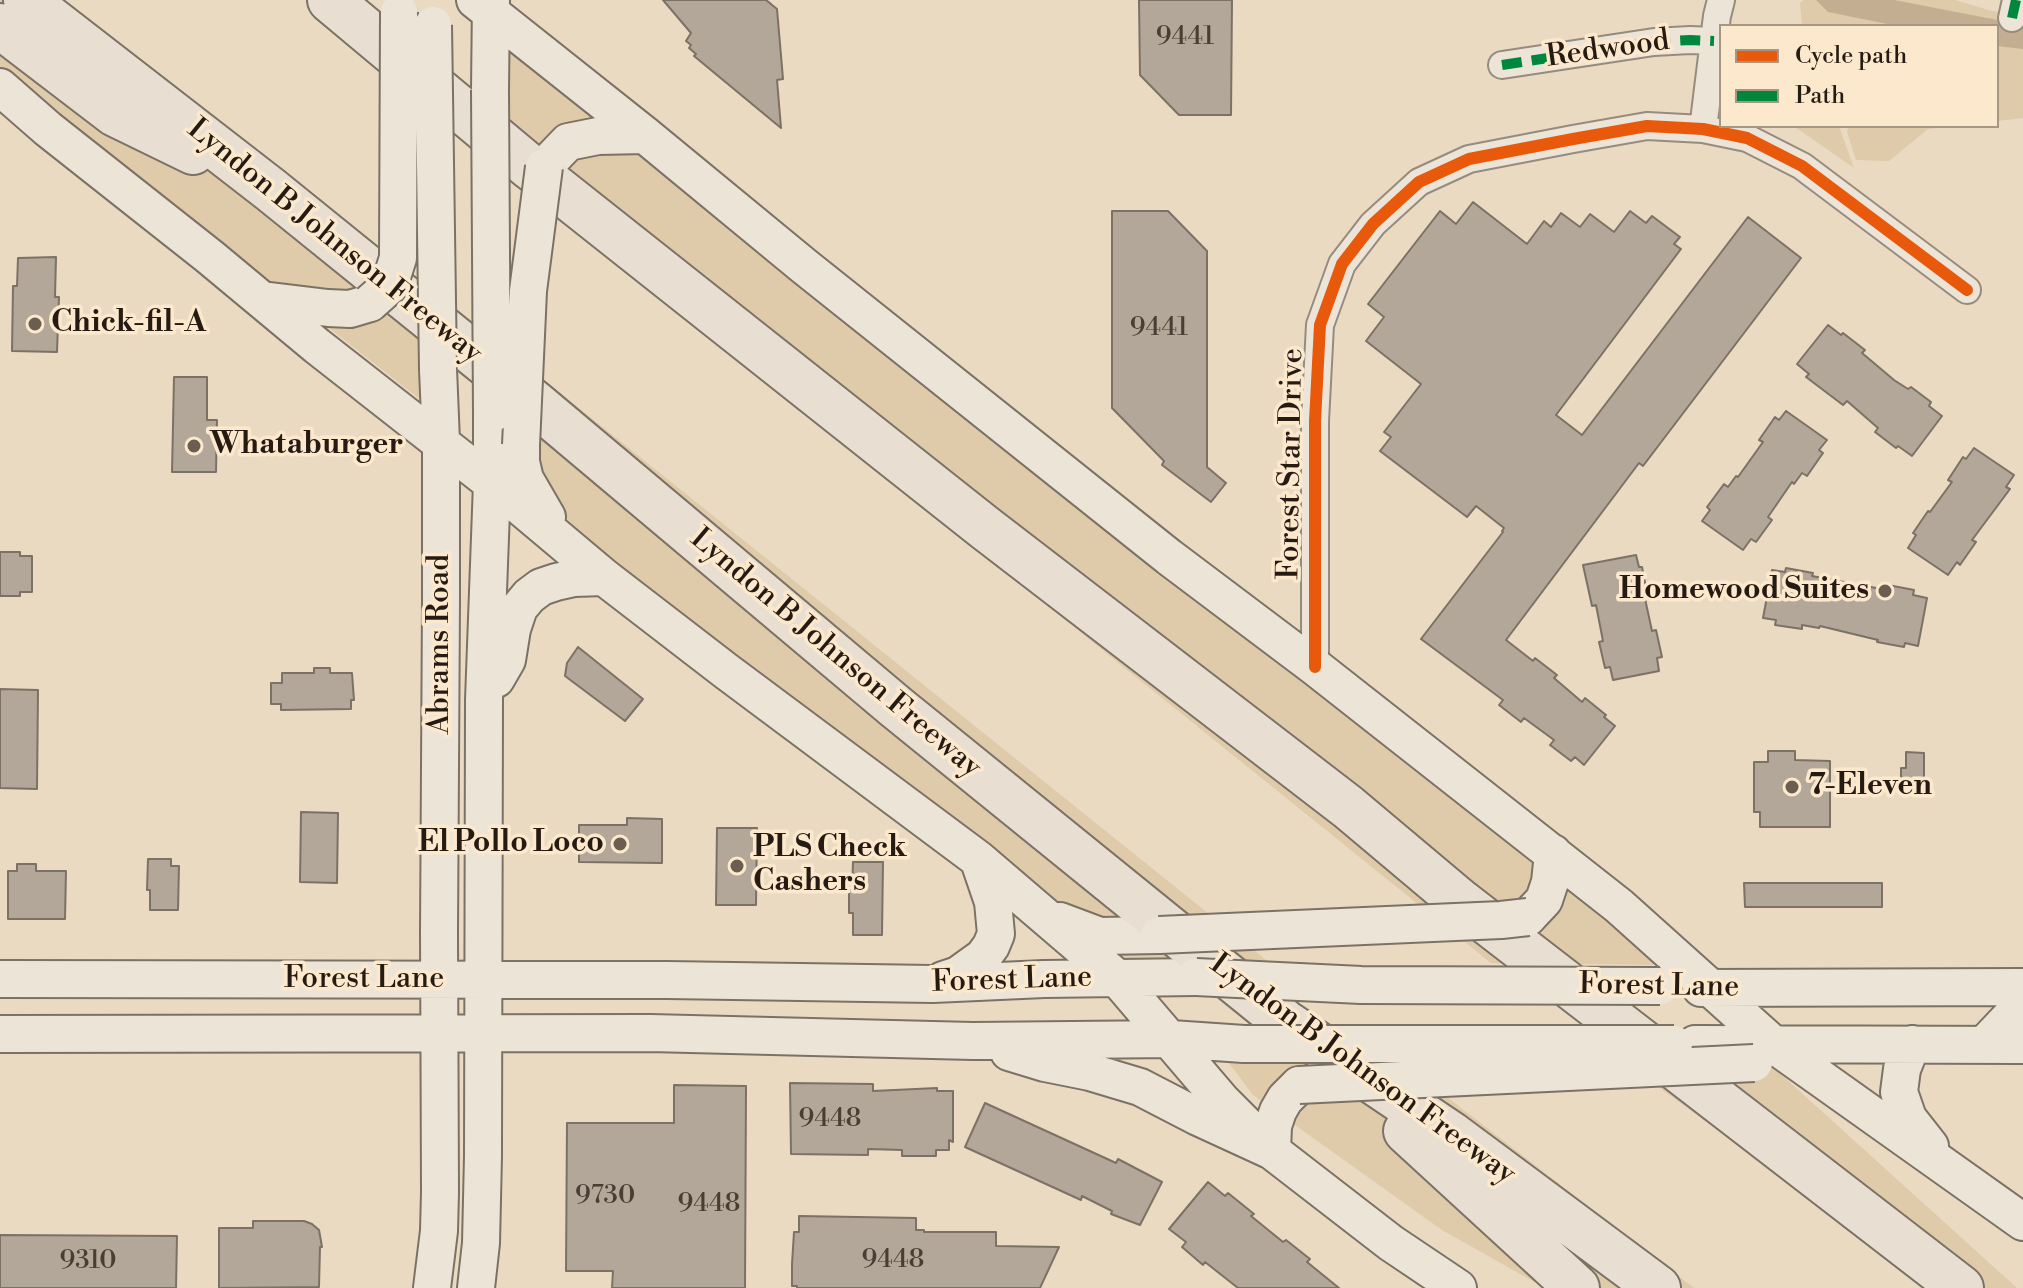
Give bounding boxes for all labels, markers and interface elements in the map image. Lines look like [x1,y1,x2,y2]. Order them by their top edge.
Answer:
house number: 9441 [1156,22,1214,54]
street label: Redwood [1544,24,1672,76]
legend [1719,24,1999,128]
text: Cycle path [1795,41,1907,71]
text: Path [1795,81,1845,111]
street label: Lyndon B Johnson Freeway [179,112,489,372]
place label: Chick-fil-A [51,306,206,342]
house number: 9441 [1130,313,1188,345]
marker: Chick-fil-A [26,315,44,333]
street label: Forest Star Drive [1272,348,1312,580]
place label: Whataburger [210,428,404,464]
marker: Whataburger [185,437,203,455]
street label: Lyndon B Johnson Freeway [682,522,988,786]
street label: Abrams Road [423,554,459,734]
place label: Homewood Suites [1619,573,1869,609]
marker: Homewood Suites [1876,582,1894,600]
place label: 7-Eleven [1808,769,1932,805]
marker: 7-Eleven [1783,778,1801,796]
place label: El Pollo Loco [418,826,604,862]
place label: PLS Check Cashers [753,831,907,902]
marker: El Pollo Loco [611,835,629,853]
marker: PLS Check Cashers [728,857,746,875]
street label: Lyndon B Johnson Freeway [1202,947,1522,1193]
street label: Forest Lane [931,960,1093,1002]
street label: Forest Lane [284,962,444,998]
street label: Forest Lane [1578,968,1740,1006]
house number: 9448 [798,1104,862,1136]
house number: 9730 [575,1181,635,1213]
house number: 9448 [677,1189,741,1221]
house number: 9448 [861,1245,925,1277]
house number: 9310 [59,1246,117,1278]

